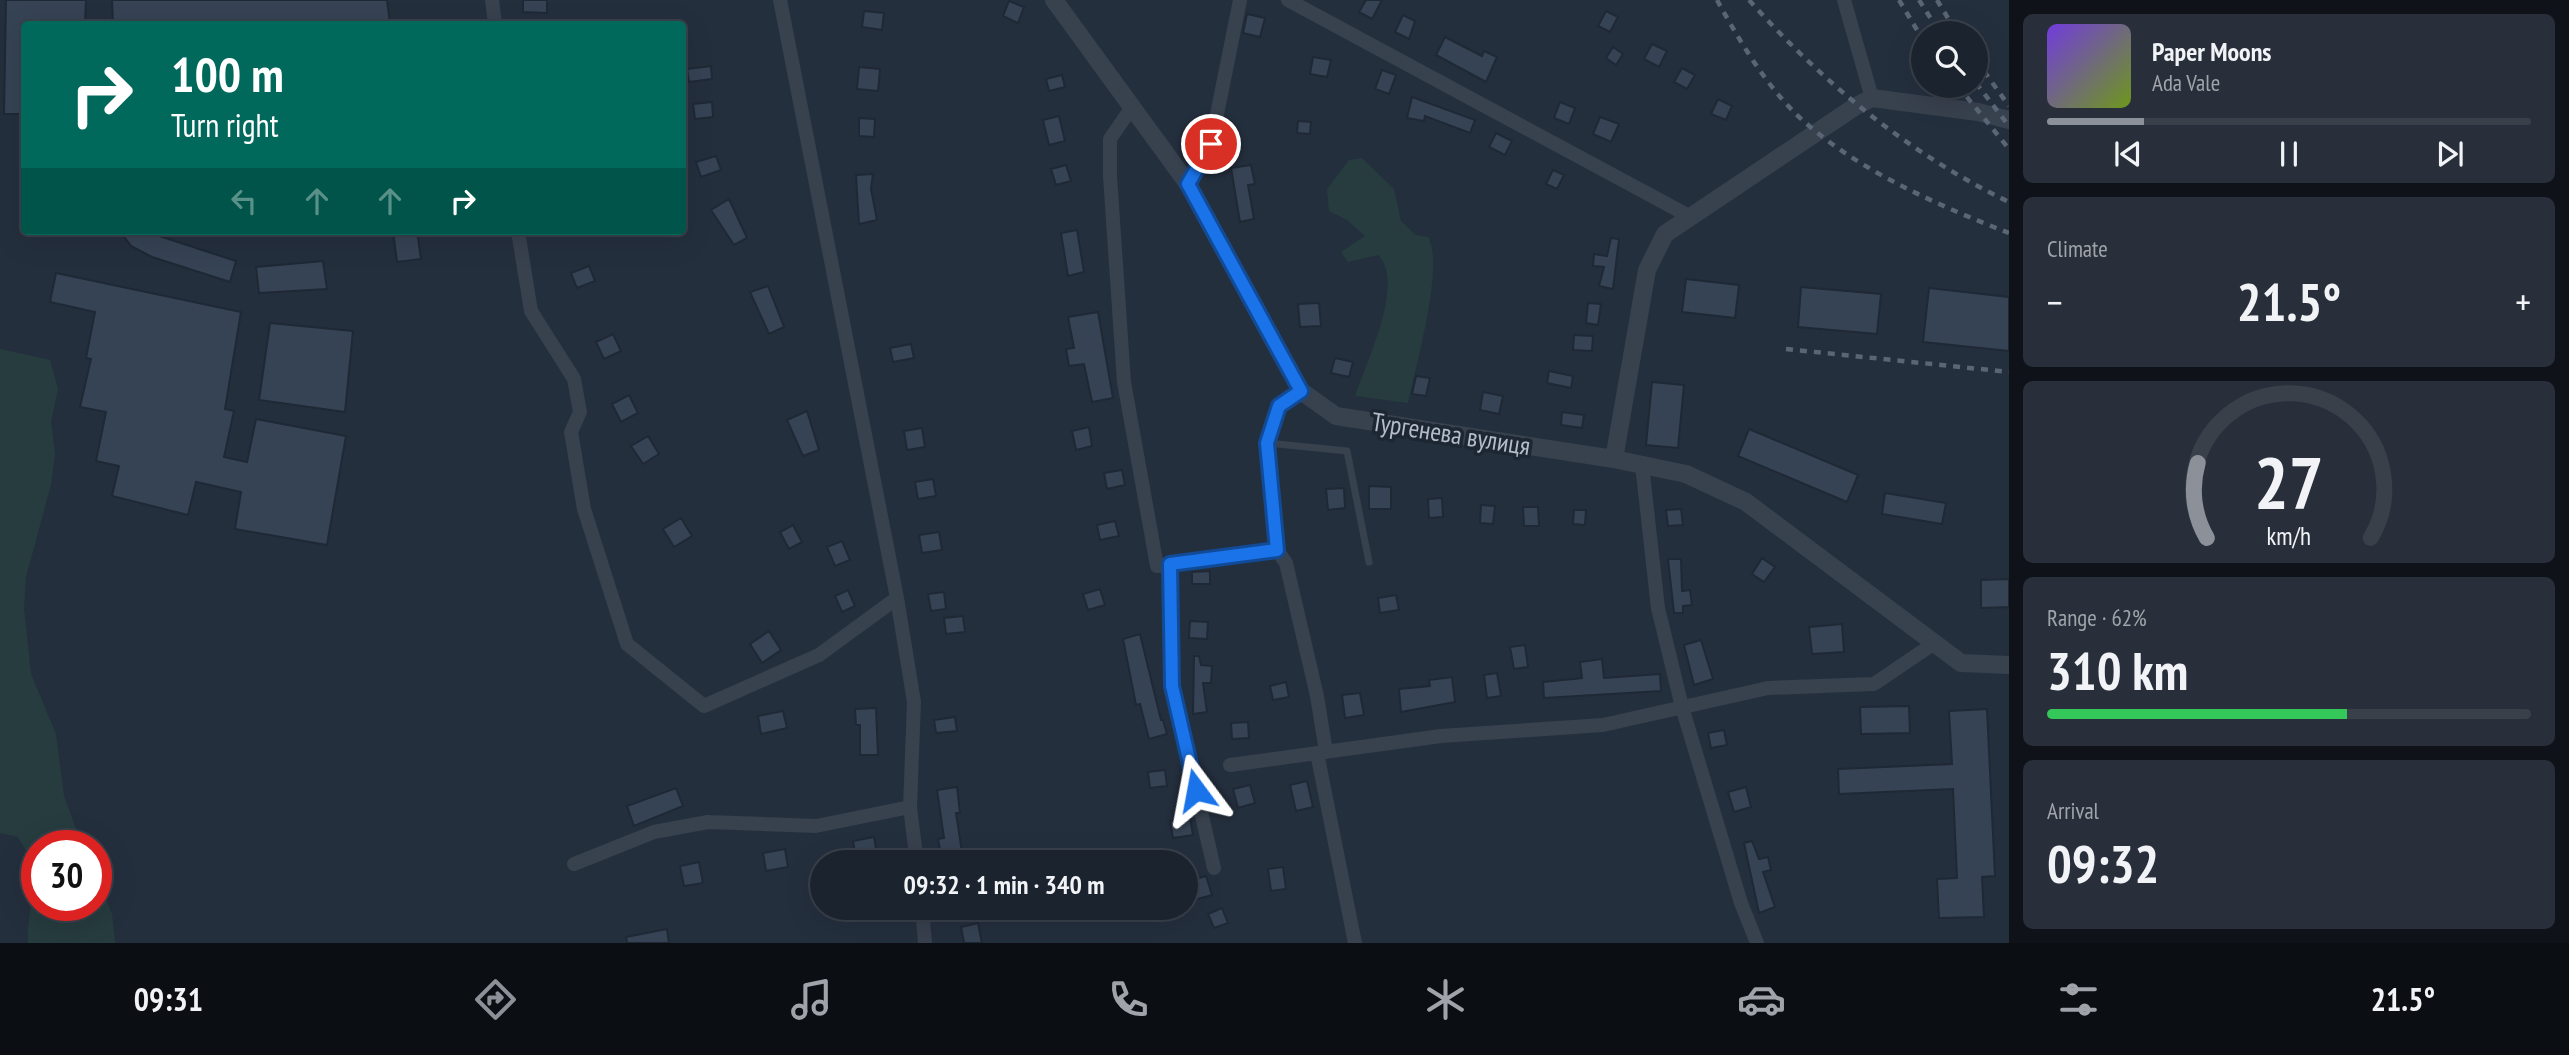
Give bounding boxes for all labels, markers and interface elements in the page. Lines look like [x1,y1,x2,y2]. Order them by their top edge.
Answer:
map controls [1911,21,1988,98]
button: search [1911,21,1988,98]
text: Paper Moons [2152,35,2271,68]
text: 100 m [171,42,284,106]
icon: right [56,49,147,140]
text: Ada Vale [2152,68,2220,97]
text: Turn right [171,104,279,146]
pin [1181,114,1241,174]
icon: arrive [1192,125,1230,163]
icon: previous [2109,135,2147,173]
icon: pause [2270,135,2308,173]
icon: next [2431,135,2469,173]
icon: left [225,182,263,220]
icon: ahead [298,182,336,220]
icon: ahead [371,182,409,220]
icon: right [444,182,482,220]
text: Climate [2047,234,2108,263]
text: 21.5° [2237,268,2341,335]
text: − [2047,277,2063,326]
text: + [2515,277,2531,326]
street label: Тургенева вулиця [1369,405,1533,462]
text: 27 [2254,434,2324,528]
text: km/h [2267,519,2311,551]
text: Range · 62% [2047,603,2147,632]
text: 310 km [2047,637,2188,704]
position arrow [1159,753,1233,827]
text: Arrival [2047,796,2099,825]
speed limit sign: 30 [21,830,112,921]
text: 09:32 [2047,830,2159,897]
text: 09:32 · 1 min · 340 m [904,868,1104,901]
icon: directions [471,975,520,1024]
icon: music [787,975,836,1024]
icon: phone [1104,975,1153,1024]
icon: climate [1421,975,1470,1024]
icon: car [1737,975,1786,1024]
icon: filters [2054,975,2103,1024]
text: 09:31 [134,978,203,1020]
text: 21.5° [2371,978,2435,1020]

